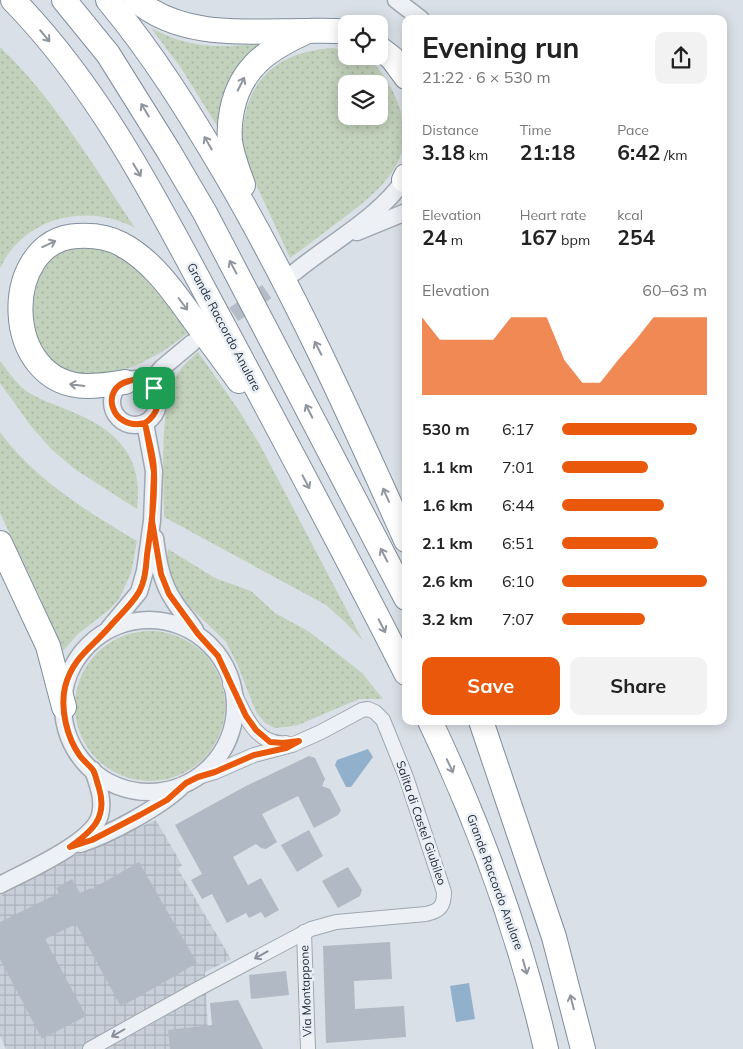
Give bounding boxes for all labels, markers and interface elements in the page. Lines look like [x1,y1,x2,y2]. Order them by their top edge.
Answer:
map controls [338,15,388,125]
button: locate [338,15,388,65]
one-way arrow [40,29,51,42]
text: Evening run [422,30,579,65]
button: share [655,32,707,84]
text: 21:22 · 6 × 530 m [422,67,551,87]
button: layers [338,75,388,125]
one-way arrow [236,77,246,92]
one-way arrow [139,104,149,118]
text: Distance [422,121,479,139]
text: Time [520,121,551,139]
text: Pace [617,121,649,139]
one-way arrow [202,137,212,151]
text: 3.18 [422,139,465,165]
text: 21:18 [520,139,575,165]
text: 6:42 [617,139,660,165]
text: km [465,146,488,164]
text: /km [660,146,687,164]
one-way arrow [133,162,143,176]
text: Elevation [422,206,481,224]
text: Heart rate [520,206,586,224]
text: kcal [617,206,643,224]
text: 24 [422,224,447,250]
text: 167 [520,224,557,250]
text: 254 [617,224,655,250]
text: m [447,231,463,249]
text: bpm [557,231,590,249]
one-way arrow [41,238,56,248]
street label: Grande Raccordo Anulare [184,260,265,394]
one-way arrow [228,260,237,275]
text: Elevation [422,280,490,300]
text: 60–63 m [642,280,707,300]
one-way arrow [178,297,188,311]
one-way arrow [313,341,322,356]
pin [133,367,175,409]
icon: arrive [140,374,168,402]
one-way arrow [69,380,85,390]
one-way arrow [304,403,314,418]
text: 530 m [422,419,470,439]
text: 6:17 [502,419,534,439]
text: 1.1 km [422,457,473,477]
text: 7:01 [502,457,534,477]
one-way arrow [302,474,312,489]
one-way arrow [381,488,390,503]
text: 1.6 km [422,495,473,515]
text: 6:44 [502,495,534,515]
text: 2.1 km [422,533,473,553]
text: 6:51 [502,533,534,553]
one-way arrow [379,548,388,563]
text: 2.6 km [422,571,473,591]
text: 6:10 [502,571,534,591]
text: 3.2 km [422,609,473,629]
text: 7:07 [502,609,534,629]
one-way arrow [378,618,387,633]
button: Save [422,657,560,715]
button: Share [570,657,707,715]
one-way arrow [446,758,456,773]
street label: Salita di Castel Giubileo [393,759,450,887]
street label: Grande Raccordo Anulare [464,812,527,952]
street label: Via Montappone [296,945,315,1037]
one-way arrow [254,950,269,960]
one-way arrow [521,958,530,974]
one-way arrow [566,994,576,1010]
one-way arrow [112,1028,126,1038]

